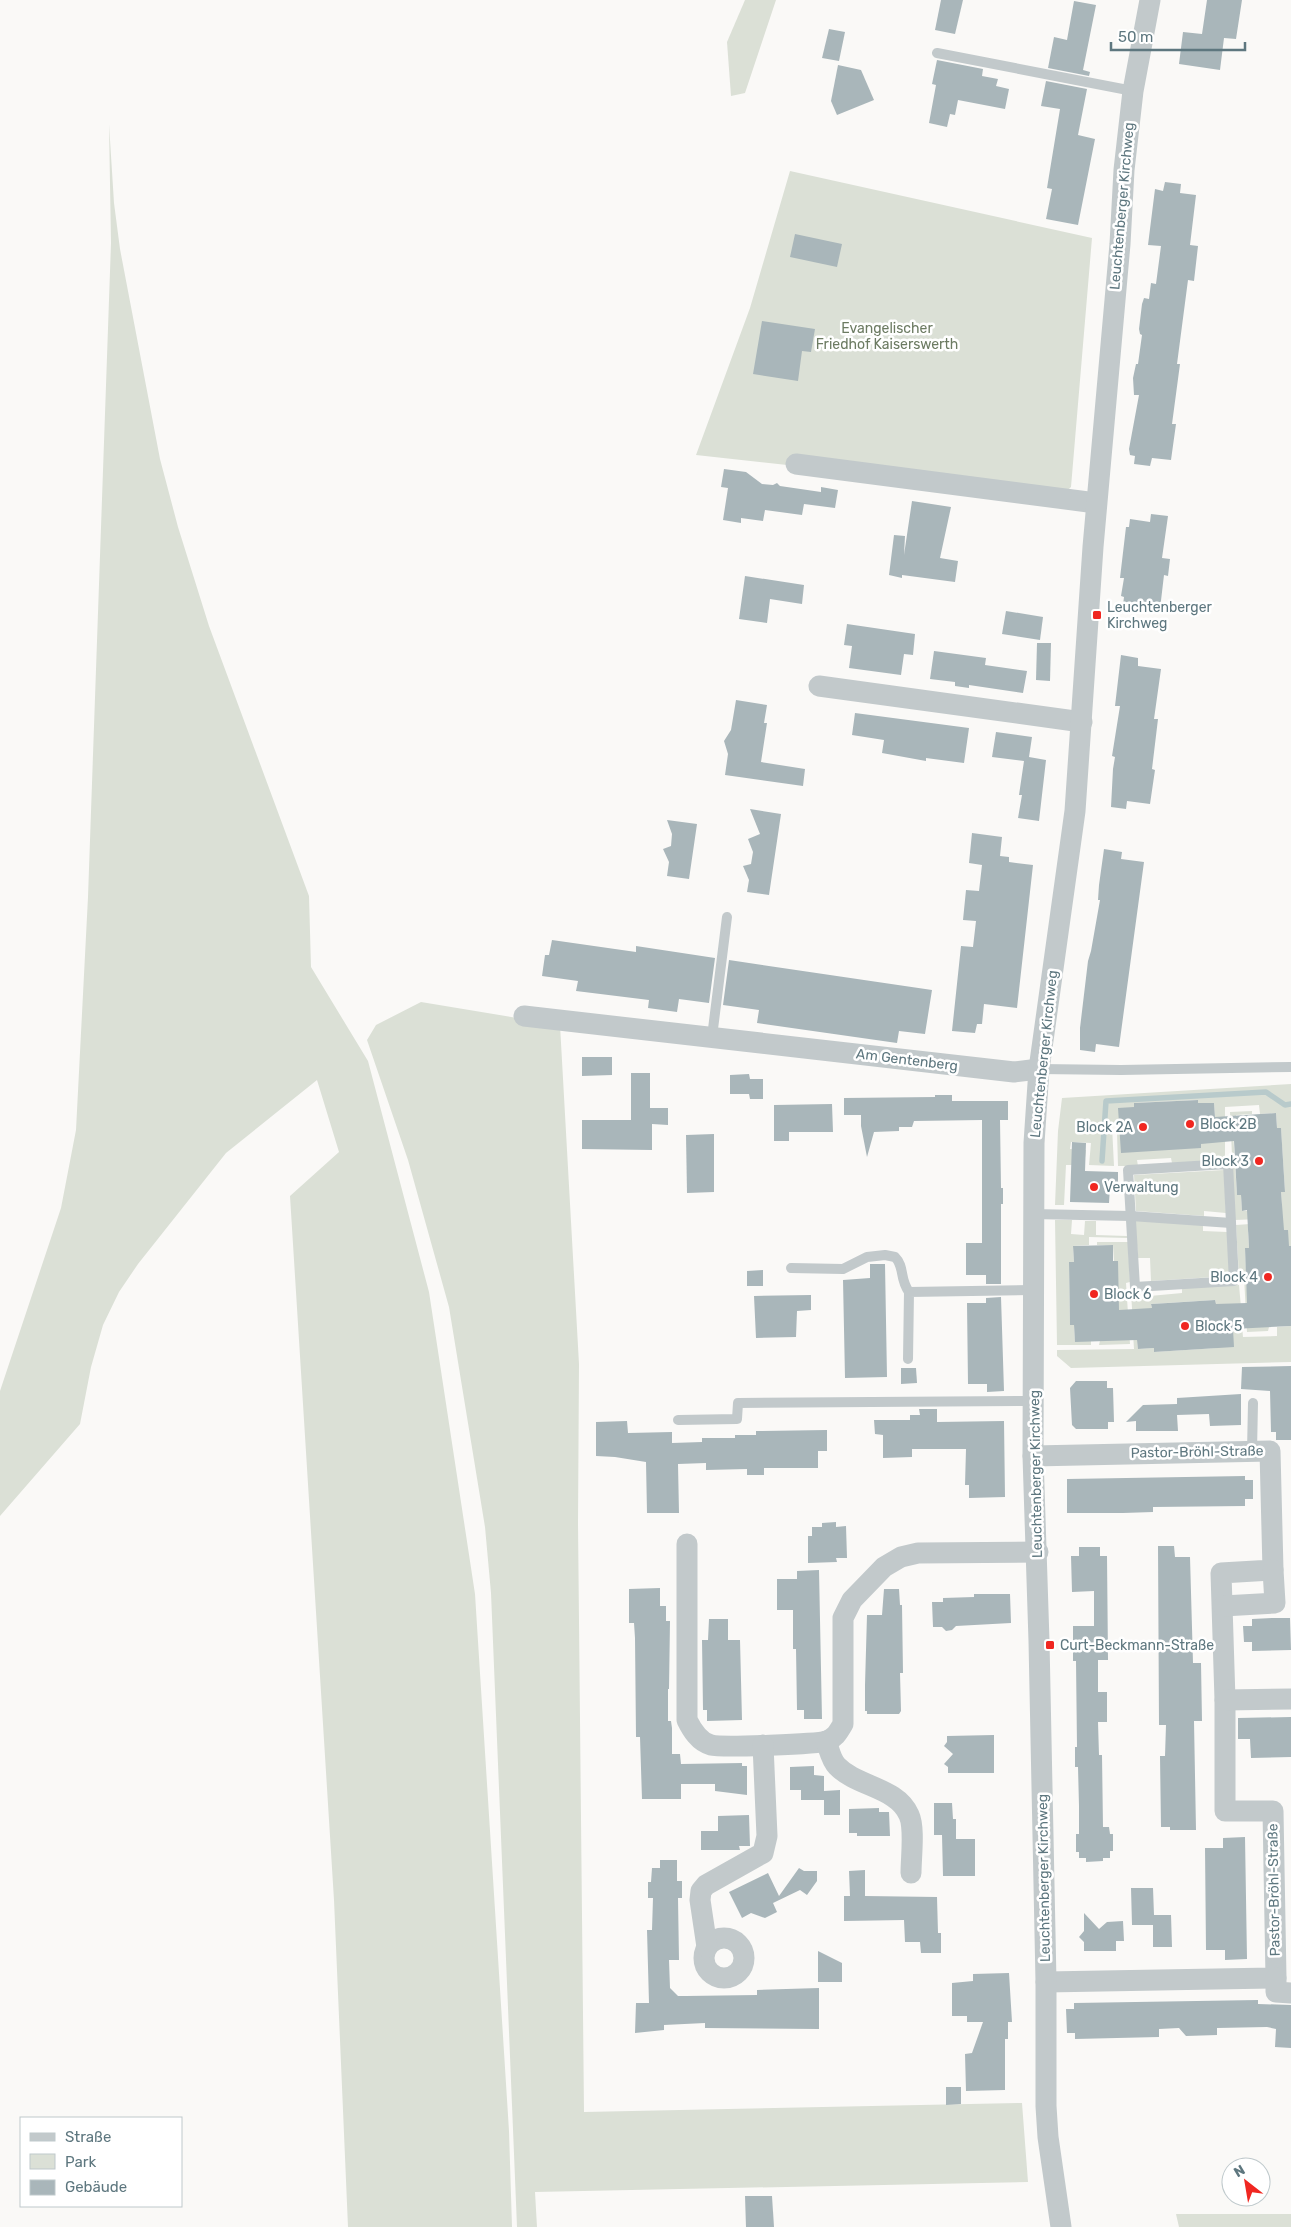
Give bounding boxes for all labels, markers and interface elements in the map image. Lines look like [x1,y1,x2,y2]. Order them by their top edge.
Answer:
scale bar [1111,20,1245,52]
text: 50 m [1118,28,1153,46]
street label: Leuchtenberger Kirchweg [1106,121,1138,291]
park label: Evangelischer Friedhof Kaiserswerth [816,320,958,353]
place label: Leuchtenberger Kirchweg [1107,599,1212,632]
marker: Leuchtenberger Kirchweg [1091,609,1103,621]
street label: Leuchtenberger Kirchweg [1027,969,1061,1139]
street label: Am Gentenberg [855,1045,959,1075]
place label: Block 2B [1200,1116,1257,1133]
marker: Block 2B [1184,1118,1196,1130]
place label: Block 2A [1076,1119,1134,1136]
marker: Block 2A [1137,1121,1149,1133]
place label: Block 3 [1202,1153,1249,1170]
marker: Block 3 [1253,1155,1265,1167]
place label: Verwaltung [1104,1179,1179,1196]
marker: Verwaltung [1088,1181,1100,1193]
place label: Block 4 [1210,1269,1258,1286]
marker: Block 4 [1262,1271,1274,1283]
place label: Block 6 [1104,1286,1151,1303]
marker: Block 6 [1088,1288,1100,1300]
place label: Block 5 [1195,1318,1242,1335]
marker: Block 5 [1179,1320,1191,1332]
street label: Leuchtenberger Kirchweg [1026,1390,1046,1558]
street label: Pastor-Bröhl-Straße [1130,1442,1264,1462]
place label: Curt-Beckmann-Straße [1060,1637,1214,1654]
marker: Curt-Beckmann-Straße [1044,1639,1056,1651]
street label: Leuchtenberger Kirchweg [1034,1794,1054,1962]
street label: Pastor-Bröhl-Straße [1264,1823,1284,1957]
legend [20,2117,182,2207]
text: Straße [65,2128,111,2146]
text: Park [65,2153,96,2171]
north arrow [1221,2157,1271,2207]
text: N [1231,2161,1248,2181]
text: Gebäude [65,2178,127,2196]

